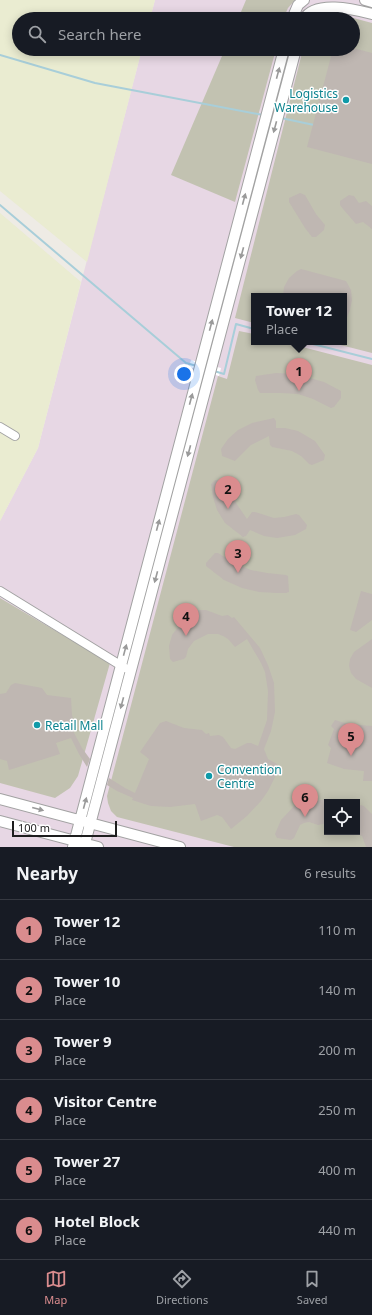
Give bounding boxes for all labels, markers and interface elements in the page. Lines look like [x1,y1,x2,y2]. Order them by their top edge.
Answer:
search box [12,12,360,56]
icon: search [26,23,48,45]
text: Search here [58,24,141,44]
one-way arrow [275,67,281,80]
place label: Logistics Warehouse [274,85,338,116]
marker: Logistics Warehouse [341,95,351,105]
one-way arrow [272,122,278,134]
one-way arrow [242,193,248,205]
one-way arrow [238,247,244,259]
popup [251,293,347,345]
text: Tower 12 [266,300,332,320]
one-way arrow [208,318,214,330]
text: Place [266,320,298,338]
pin: 1 [286,358,312,391]
your location [174,364,194,384]
one-way arrow [188,393,194,405]
one-way arrow [186,446,192,458]
pin: 2 [215,476,241,509]
one-way arrow [155,518,161,530]
pin: 3 [225,540,251,573]
one-way arrow [152,571,158,583]
pin: 4 [173,603,199,636]
one-way arrow [122,644,128,656]
one-way arrow [119,696,125,709]
place label: Retail Mall [45,717,103,734]
marker: Retail Mall [32,720,42,730]
pin: 5 [338,723,364,756]
place label: Convention Centre [217,761,282,792]
marker: Convention Centre [204,771,214,781]
pin: 6 [292,784,318,817]
one-way arrow [82,797,88,809]
map controls [324,799,360,835]
button: locate [324,799,360,835]
one-way arrow [32,806,44,812]
scale bar [12,819,117,838]
text: 100 m [18,820,50,835]
text: Nearby [16,862,78,885]
text: 6 results [304,864,356,882]
text: Tower 12 [54,911,120,931]
text: 1 [25,921,33,939]
text: 110 m [318,921,356,939]
text: Place [54,931,86,949]
text: Tower 10 [54,971,120,991]
text: 2 [25,981,33,999]
text: 140 m [318,981,356,999]
text: Place [54,991,86,1009]
text: Tower 9 [54,1031,112,1051]
text: 3 [25,1041,33,1059]
text: 200 m [318,1041,356,1059]
text: Place [54,1051,86,1069]
text: Visitor Centre [54,1091,157,1111]
text: 4 [25,1101,33,1119]
text: 250 m [318,1101,356,1119]
text: Place [54,1111,86,1129]
text: Tower 27 [54,1151,120,1171]
text: 5 [25,1161,33,1179]
text: 400 m [318,1161,356,1179]
text: Place [54,1171,86,1189]
text: Hotel Block [54,1211,140,1231]
text: 6 [25,1221,33,1239]
text: 440 m [318,1221,356,1239]
text: Place [54,1231,86,1249]
tab: Map [44,1268,67,1307]
tab: Directions [156,1268,208,1307]
tab: Saved [297,1268,328,1307]

